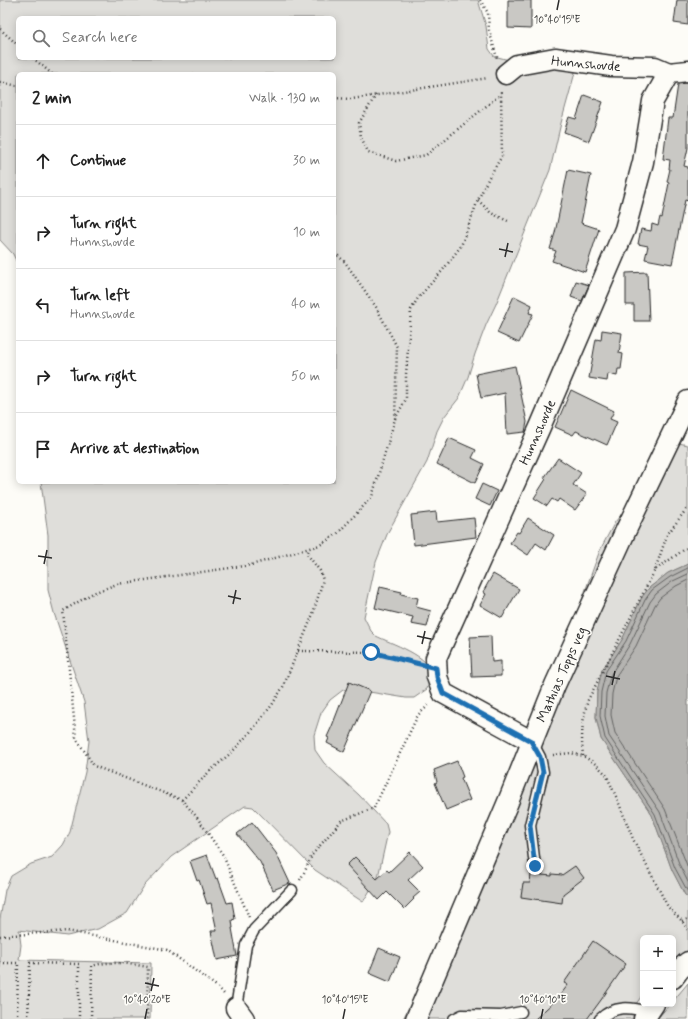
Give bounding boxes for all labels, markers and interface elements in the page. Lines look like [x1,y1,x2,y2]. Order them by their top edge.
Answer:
text: 10°40'15"E [534,13,580,27]
search box [16,16,336,60]
icon: search [30,27,52,49]
text: Search here [62,28,138,48]
street label: Hunnshovde [550,52,622,76]
text: 2 min [32,87,72,109]
text: Walk · 130 m [249,90,320,107]
icon: ahead [32,150,54,172]
text: Continue [70,151,126,171]
text: 30 m [293,152,320,169]
text: Turn right [70,214,137,234]
icon: right [32,222,54,244]
text: 10 m [293,224,320,241]
text: Hunnshovde [70,234,135,251]
text: Turn left [70,286,130,306]
icon: left [32,294,54,316]
text: 40 m [291,296,320,313]
text: Hunnshovde [70,306,135,323]
icon: right [32,366,54,388]
text: Turn right [70,367,137,387]
text: 50 m [291,368,320,385]
street label: Hunnshovde [515,397,560,468]
icon: arrive [32,438,54,460]
text: Arrive at destination [70,439,199,459]
street label: Mathias Topps veg [533,624,591,725]
route start [362,643,380,661]
route end [526,857,544,875]
map controls [640,935,676,1007]
button: + [640,935,676,971]
button: − [640,971,676,1007]
text: 10°40'20"E [123,993,171,1007]
text: 10°40'15"E [322,993,368,1007]
text: 10°40'10"E [520,993,567,1007]

